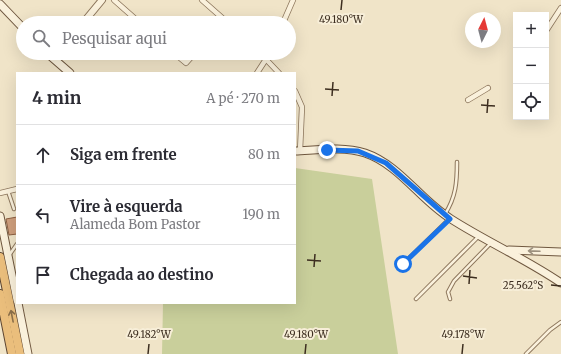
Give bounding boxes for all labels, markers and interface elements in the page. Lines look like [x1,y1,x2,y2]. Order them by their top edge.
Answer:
north arrow [465,12,501,48]
map controls [513,12,549,120]
button: + [513,12,549,48]
text: 49.180°W [319,13,364,26]
search box [16,16,296,60]
icon: search [30,27,52,49]
text: Pesquisar aqui [62,29,167,48]
button: − [513,48,549,84]
button: locate [513,84,549,120]
text: 4 min [32,87,81,109]
text: A pé · 270 m [206,90,280,107]
route end [318,141,336,159]
icon: ahead [32,144,54,166]
text: Siga em frente [70,145,177,164]
text: 80 m [248,146,280,163]
text: Vire à esquerda [70,197,183,216]
icon: left [32,204,54,226]
text: 190 m [243,206,280,223]
text: Alameda Bom Pastor [70,216,201,233]
one-way arrow [528,248,541,255]
route start [394,255,412,273]
icon: arrive [32,264,54,286]
text: Chegada ao destino [70,265,213,284]
text: 25.562°S [503,279,543,292]
one-way arrow [7,310,15,323]
text: 49.182°W [127,328,172,341]
text: 49.180°W [284,328,329,341]
text: 49.178°W [442,328,485,341]

